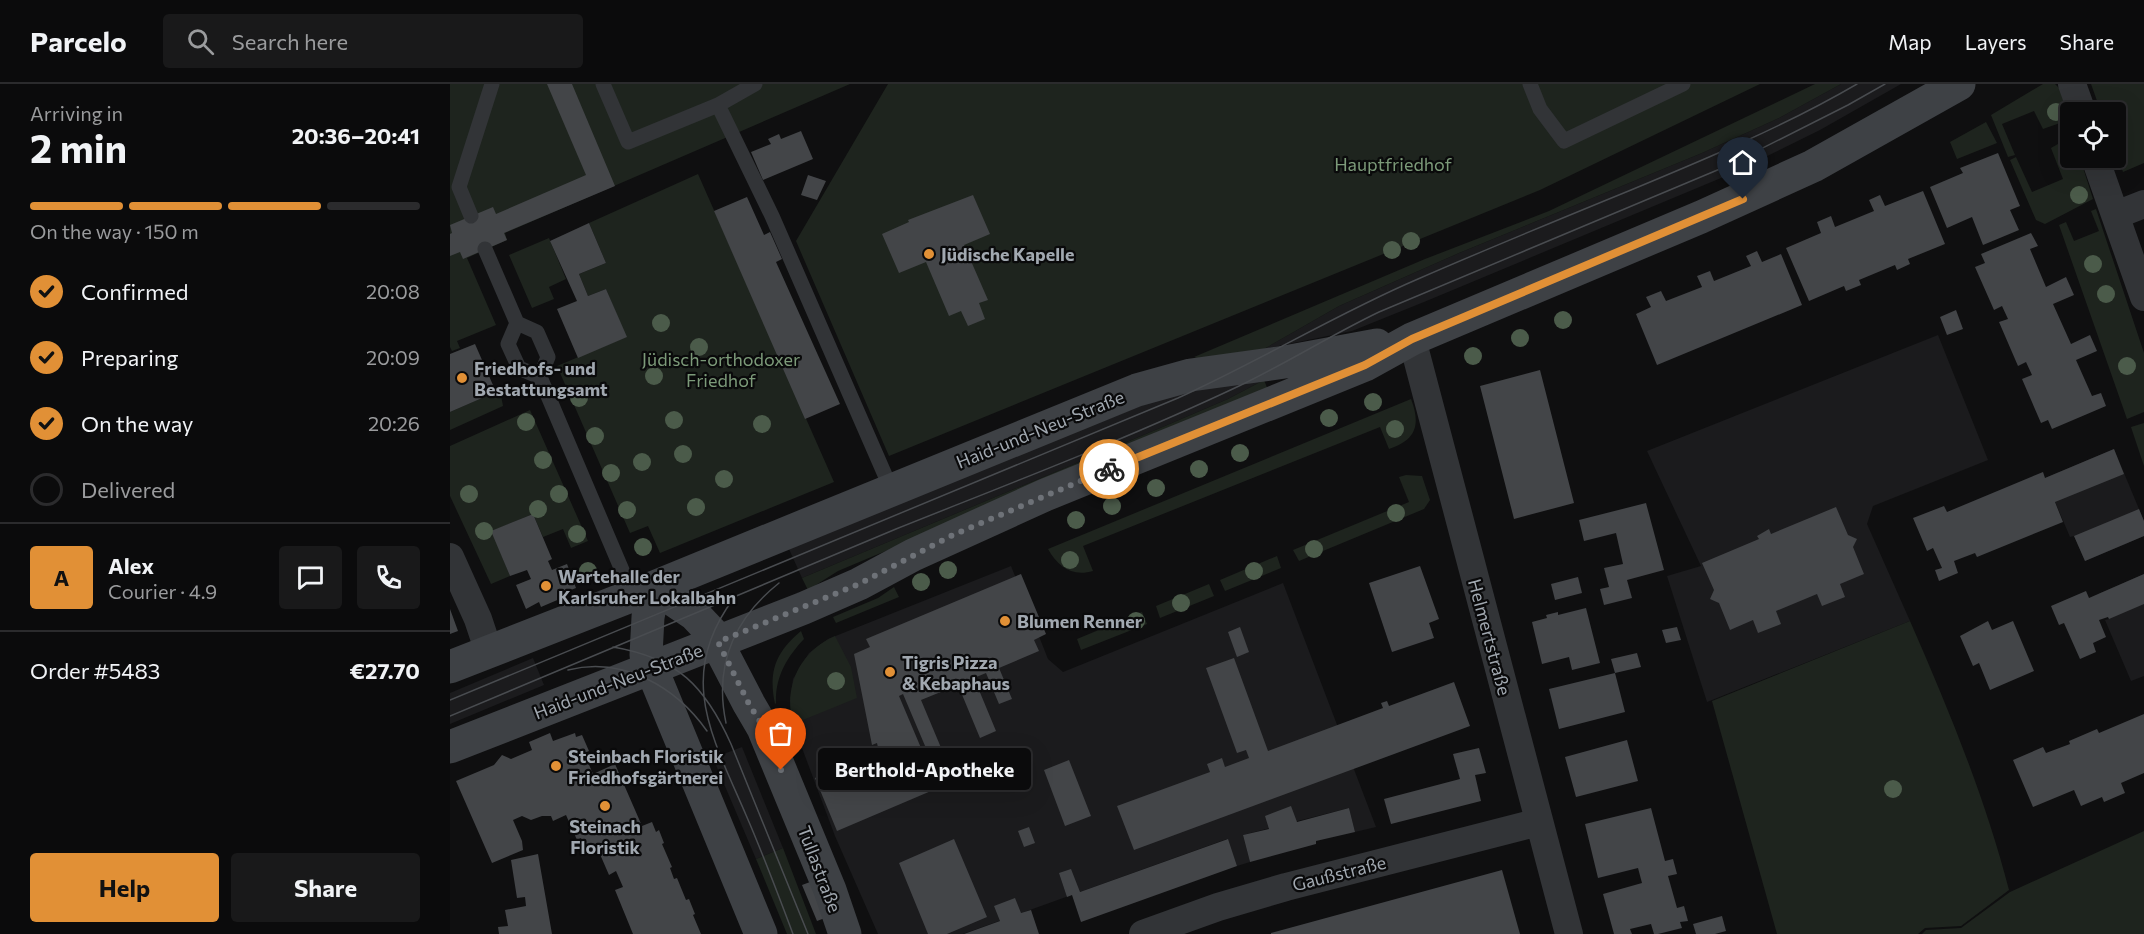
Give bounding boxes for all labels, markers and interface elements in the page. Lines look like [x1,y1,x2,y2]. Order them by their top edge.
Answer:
search box [163,14,583,68]
text: Parcelo [30,24,127,58]
icon: search [184,25,217,58]
text: Search here [232,28,348,55]
text: Map [1888,29,1932,54]
text: Layers [1965,29,2027,54]
text: Share [2060,29,2114,54]
text: Arriving in [30,101,123,125]
map controls [2060,102,2126,168]
button: locate [2060,102,2126,168]
text: 20:36–20:41 [292,122,420,149]
text: 2 min [30,123,127,171]
pin [1717,137,1768,199]
icon: home [1726,146,1759,179]
park label: Hauptfriedhof [1334,153,1453,175]
text: On the way · 150 m [30,219,199,243]
place label: Jüdische Kapelle [941,243,1074,265]
marker: Jüdische Kapelle [922,247,936,261]
icon: check [30,275,63,308]
text: Confirmed [81,278,188,305]
text: 20:08 [366,279,420,303]
icon: check [30,341,63,374]
text: Preparing [81,344,178,371]
text: 20:09 [366,345,420,369]
park label: Jüdisch-orthodoxer Friedhof [642,348,800,391]
place label: Friedhofs- und Bestattungsamt [474,357,608,400]
marker: Friedhofs- und Bestattungsamt [455,371,469,385]
street label: Haid-und-Neu-Straße [953,385,1127,473]
icon: check [30,407,63,440]
text: On the way [81,410,193,437]
text: 20:26 [368,411,420,435]
courier [1079,439,1139,499]
icon: bike [1093,453,1126,486]
text: Delivered [81,476,175,503]
button: chat [279,546,342,609]
button: phone [357,546,420,609]
text: Alex [108,552,154,579]
text: A [54,564,69,591]
place label: Wartehalle der Karlsruher Lokalbahn [558,565,736,608]
street label: Helmertstraße [1464,576,1516,698]
text: Courier · 4.9 [108,579,217,603]
marker: Wartehalle der Karlsruher Lokalbahn [539,579,553,593]
place label: Blumen Renner [1017,610,1143,632]
marker: Blumen Renner [998,614,1012,628]
street label: Haid-und-Neu-Straße [530,639,706,723]
place label: Tigris Pizza & Kebaphaus [902,651,1010,694]
text: Order #5483 [30,657,160,684]
text: €27.70 [350,657,420,684]
marker: Tigris Pizza & Kebaphaus [883,665,897,679]
pin [755,708,806,770]
icon: bag [764,717,797,750]
place label: Steinbach Floristik Friedhofsgärtnerei [568,745,724,788]
callout: Berthold-Apotheke [817,749,1030,791]
text: Berthold-Apotheke [835,757,1014,781]
marker: Steinbach Floristik Friedhofsgärtnerei [549,759,563,773]
marker: Steinach Floristik [598,799,612,813]
place label: Steinach Floristik [569,815,641,858]
street label: Tullastraße [793,823,847,915]
street label: Gaußstraße [1290,851,1388,895]
button: Help [30,853,219,922]
button: Share [231,853,420,922]

